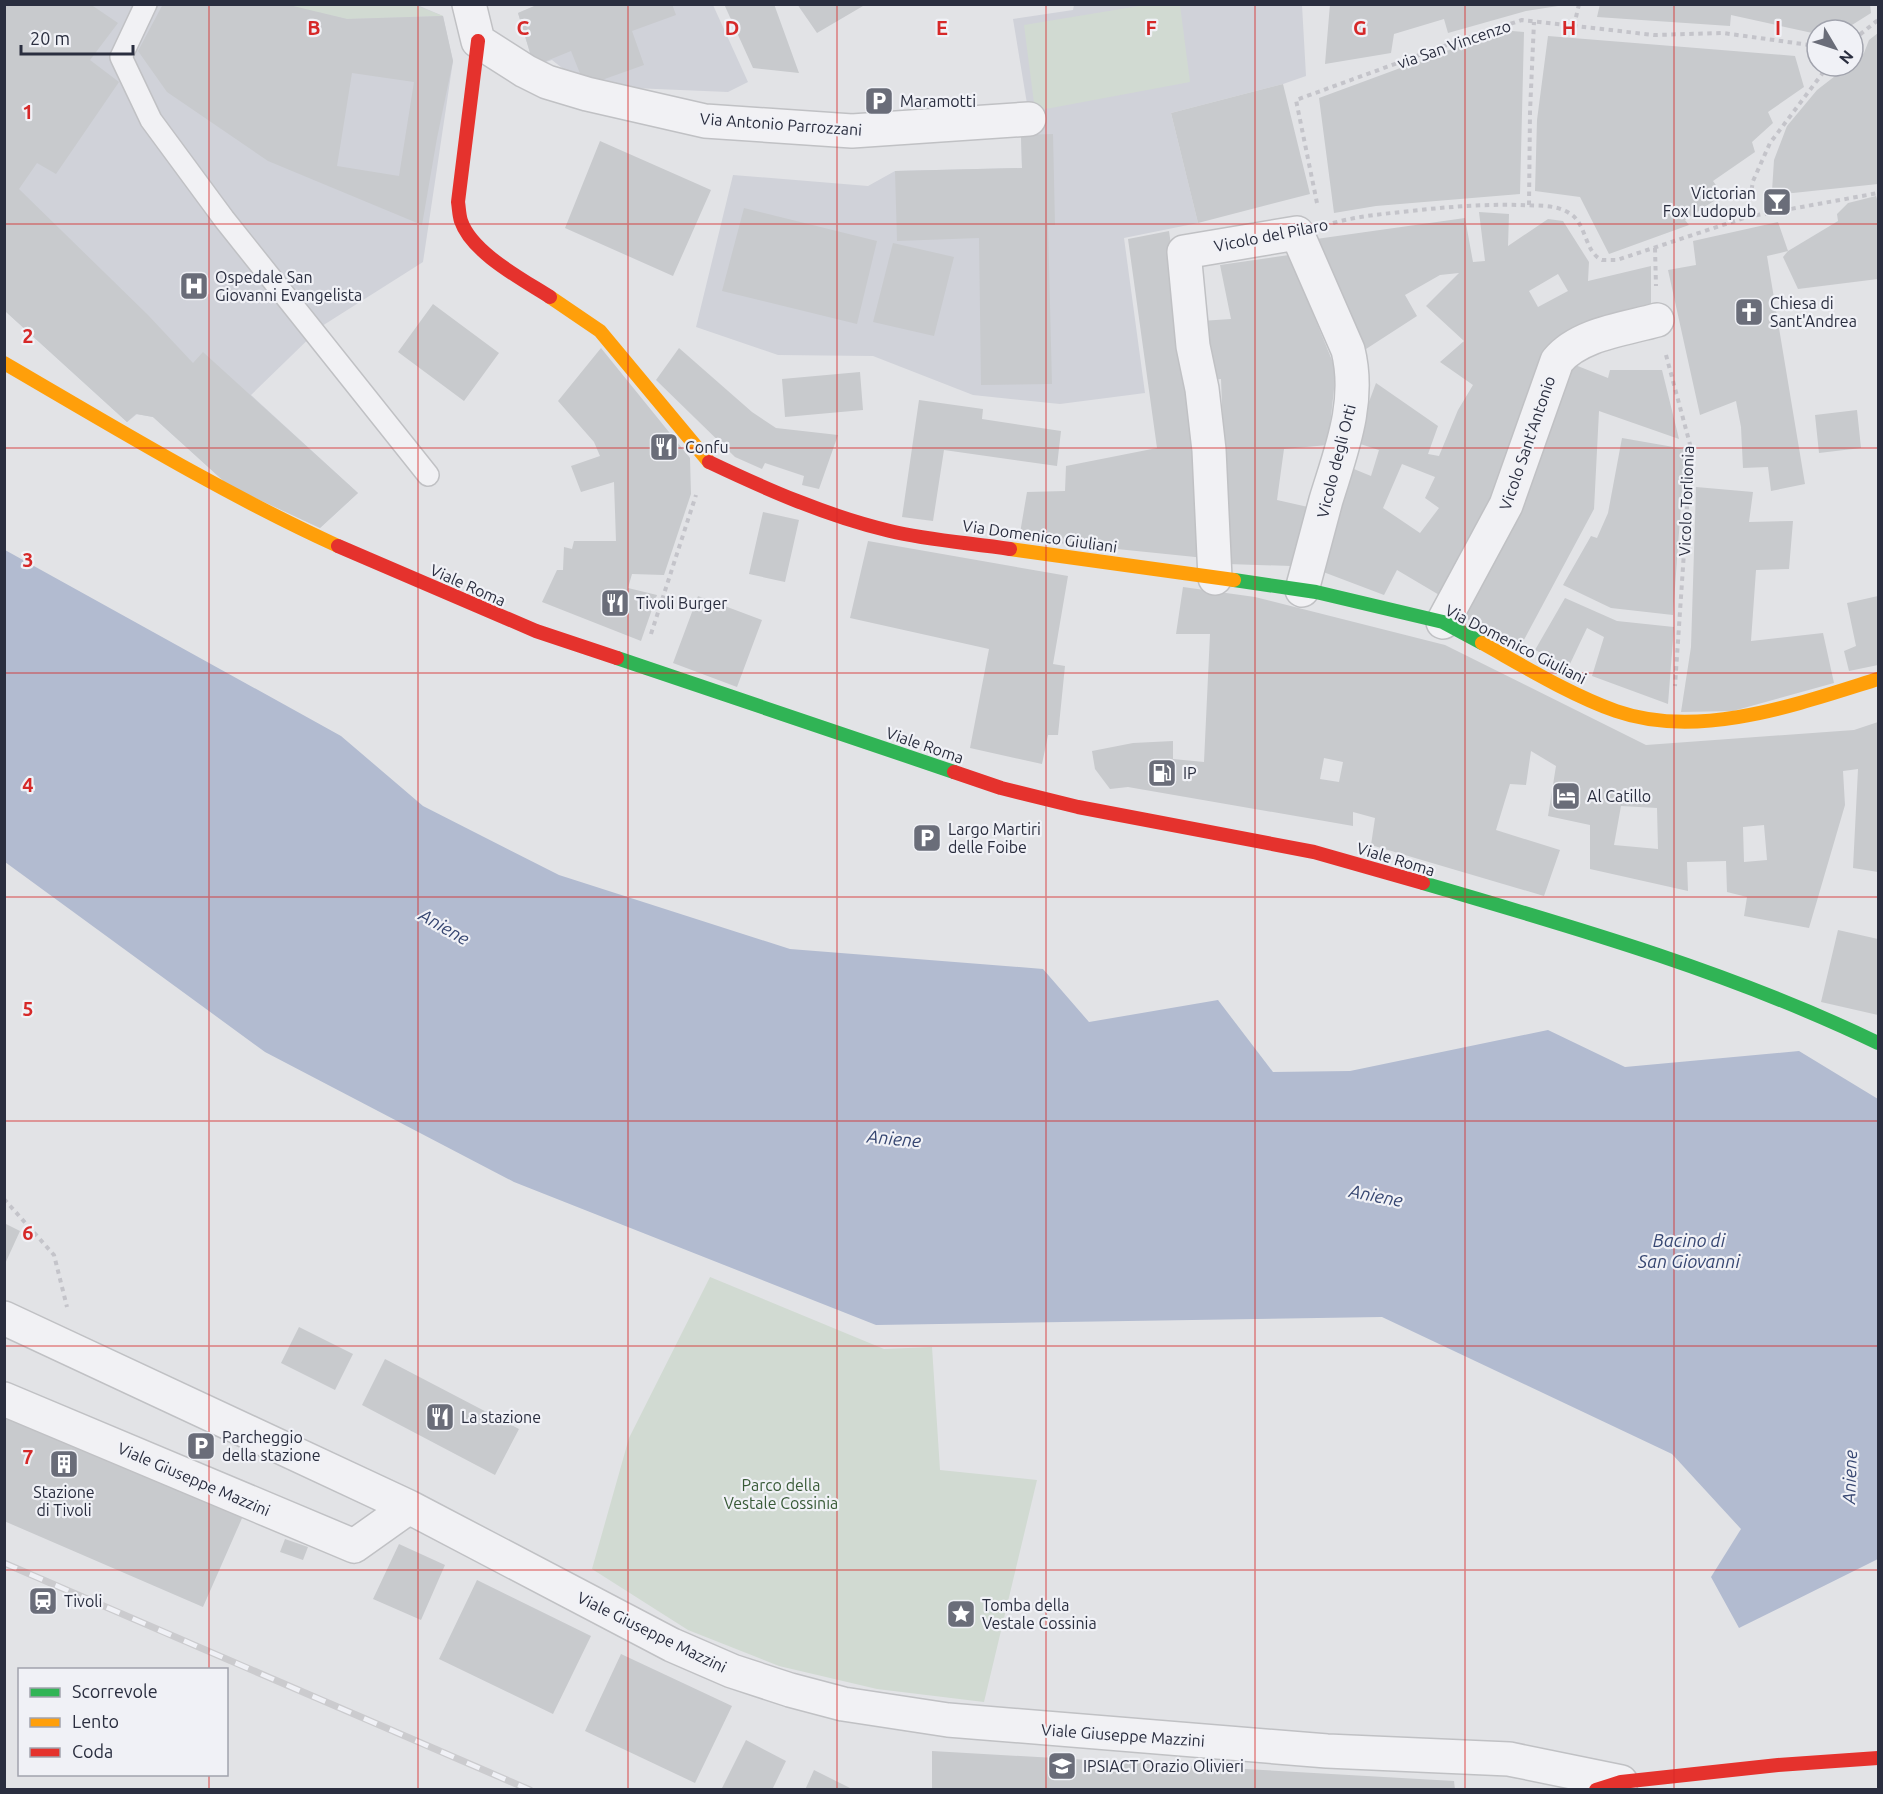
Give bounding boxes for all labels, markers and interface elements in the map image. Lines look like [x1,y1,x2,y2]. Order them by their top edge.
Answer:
text: B [307,16,321,39]
text: C [517,16,530,39]
text: D [725,16,739,39]
text: E [936,16,948,39]
text: F [1145,16,1157,39]
text: G [1353,16,1367,39]
street label: via San Vincenzo [1395,16,1513,72]
text: H [1562,16,1576,39]
text: I [1775,16,1781,39]
scale bar [21,18,134,56]
north arrow [1805,18,1865,78]
text: 20 m [30,28,70,48]
text: N [1836,47,1857,68]
parking icon: Maramotti [863,85,895,117]
place label: Maramotti [900,92,976,110]
text: 1 [22,100,34,123]
street label: Via Antonio Parrozzani [699,109,863,139]
place label: Victorian Fox Ludopub [1663,184,1756,220]
bar icon: Victorian Fox Ludopub [1761,186,1793,218]
street label: Vicolo del Pilaro [1212,215,1330,255]
place label: Ospedale San Giovanni Evangelista [215,268,362,304]
hospital icon: Ospedale San Giovanni Evangelista [178,270,210,302]
place label: Chiesa di Sant'Andrea [1770,294,1857,330]
church icon: Chiesa di Sant'Andrea [1733,296,1765,328]
text: 2 [22,324,34,347]
street label: Vicolo Sant'Antonio [1496,373,1558,513]
street label: Vicolo degli Orti [1313,402,1359,520]
restaurant icon: Confu [648,431,680,463]
place label: Confu [685,438,729,456]
street label: Vicolo Torlionia [1675,445,1697,557]
street label: Via Domenico Giuliani [961,516,1119,556]
text: 3 [22,548,34,571]
street label: Viale Roma [427,560,509,610]
restaurant icon: Tivoli Burger [599,587,631,619]
place label: Tivoli Burger [636,594,727,612]
street label: Via Domenico Giuliani [1442,601,1590,687]
street label: Viale Roma [884,723,966,767]
fuel station icon: IP [1146,757,1178,789]
place label: IP [1183,764,1197,782]
text: 4 [22,773,34,796]
hotel icon: Al Catillo [1550,780,1582,812]
place label: Al Catillo [1587,787,1651,805]
place label: Largo Martiri delle Foibe [948,820,1041,856]
parking icon: Largo Martiri delle Foibe [911,822,943,854]
street label: Viale Roma [1355,839,1437,879]
water label: Aniene [415,903,473,948]
text: 5 [22,997,34,1020]
water label: Aniene [865,1126,922,1150]
water label: Aniene [1347,1180,1405,1210]
text: 6 [22,1221,34,1244]
water label: Bacino di San Giovanni [1637,1230,1740,1271]
restaurant icon: La stazione [424,1401,456,1433]
place label: La stazione [461,1408,541,1426]
place label: Parcheggio della stazione [222,1428,321,1464]
parking icon: Parcheggio della stazione [185,1430,217,1462]
street label: Viale Giuseppe Mazzini [115,1439,273,1519]
text: 7 [22,1445,34,1468]
building icon: Stazione di Tivoli [48,1448,80,1480]
water label: Aniene [1838,1449,1860,1505]
park label: Parco della Vestale Cossinia [724,1476,838,1512]
place label: Stazione di Tivoli [33,1483,95,1519]
station icon: Tivoli [27,1585,59,1617]
street label: Viale Giuseppe Mazzini [574,1588,730,1676]
place label: Tivoli [64,1592,102,1610]
place label: Tomba della Vestale Cossinia [982,1596,1097,1632]
place icon: Tomba della Vestale Cossinia [945,1598,977,1630]
legend [18,1668,228,1776]
text: Scorrevole [72,1681,158,1701]
text: Lento [72,1711,119,1731]
street label: Viale Giuseppe Mazzini [1041,1720,1205,1750]
text: Coda [72,1741,113,1761]
school or university icon: IPSIACT Orazio Olivieri [1046,1750,1078,1782]
place label: IPSIACT Orazio Olivieri [1083,1757,1244,1775]

